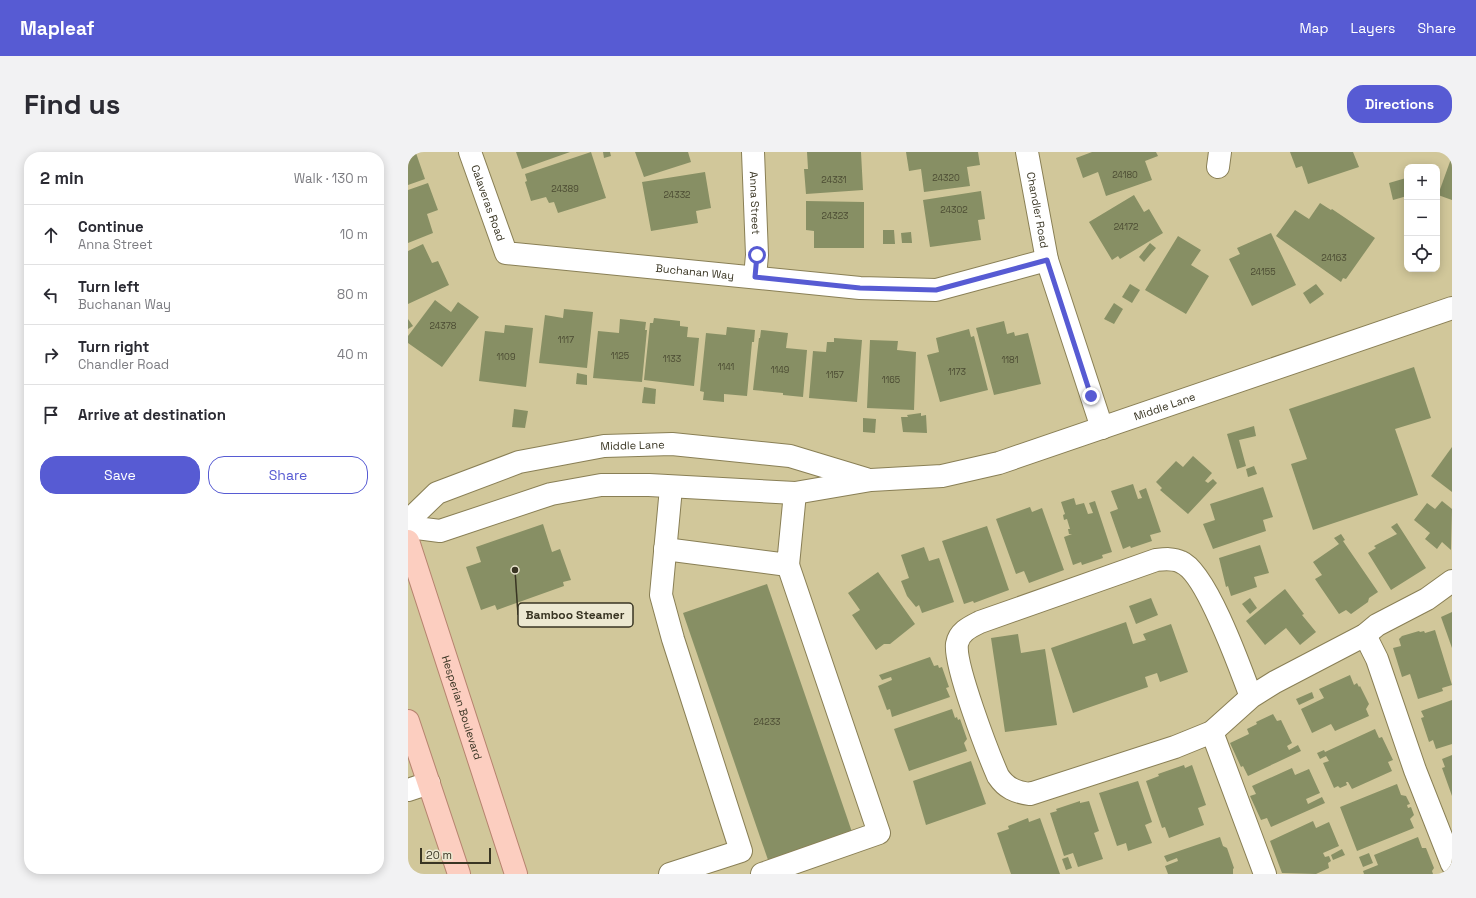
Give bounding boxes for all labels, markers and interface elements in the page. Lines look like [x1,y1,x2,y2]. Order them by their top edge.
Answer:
text: Mapleaf [20,16,94,41]
text: Map [1299,19,1329,37]
text: Layers [1351,19,1395,37]
text: Share [1417,19,1456,37]
button: Directions [1347,85,1452,123]
text: Find us [24,86,121,122]
street label: Calaveras Road [468,163,508,243]
map controls [1404,164,1440,272]
button: + [1404,164,1440,200]
text: 2 min [40,167,84,189]
house number: 24180 [1112,169,1138,181]
text: Walk · 130 m [294,170,368,187]
street label: Anna Street [747,171,763,235]
street label: Chandler Road [1024,171,1052,249]
house number: 24320 [932,172,960,184]
house number: 24331 [821,174,847,186]
house number: 24389 [551,183,579,195]
house number: 24332 [663,189,691,201]
button: − [1404,200,1440,236]
house number: 24302 [940,204,968,216]
house number: 24323 [821,210,849,222]
text: Continue [78,217,144,236]
house number: 24172 [1114,221,1138,233]
icon: ahead [40,224,62,246]
text: 10 m [340,226,368,243]
text: Anna Street [78,236,153,253]
button: locate [1404,236,1440,272]
route start [748,246,766,264]
house number: 24163 [1321,252,1347,264]
street label: Buchanan Way [655,261,735,283]
house number: 24155 [1250,266,1276,278]
text: Turn left [78,277,140,296]
icon: left [40,284,62,306]
text: 80 m [337,286,368,303]
text: Buchanan Way [78,296,171,313]
house number: 24378 [430,320,457,332]
house number: 1117 [558,334,574,346]
text: Turn right [78,337,149,356]
icon: right [40,344,62,366]
text: 40 m [337,346,368,363]
house number: 1125 [611,350,629,362]
house number: 1109 [497,351,515,363]
house number: 1133 [663,353,681,365]
house number: 1181 [1002,354,1019,366]
text: Chandler Road [78,356,169,373]
house number: 1141 [718,361,735,373]
house number: 1149 [771,364,789,376]
house number: 1173 [948,366,966,378]
house number: 1157 [826,369,844,381]
house number: 1165 [882,374,900,386]
route end [1082,387,1100,405]
street label: Middle Lane [1132,389,1197,423]
icon: arrive [40,404,62,426]
text: Arrive at destination [78,405,226,424]
street label: Middle Lane [600,437,665,453]
button: Save [40,456,200,494]
button: Share [208,456,368,494]
callout: Bamboo Steamer [518,603,633,627]
text: Bamboo Steamer [526,607,625,623]
street label: Hesperian Boulevard [439,654,485,761]
house number: 24233 [753,716,781,728]
scale bar [420,846,491,865]
text: 20 m [426,848,452,862]

